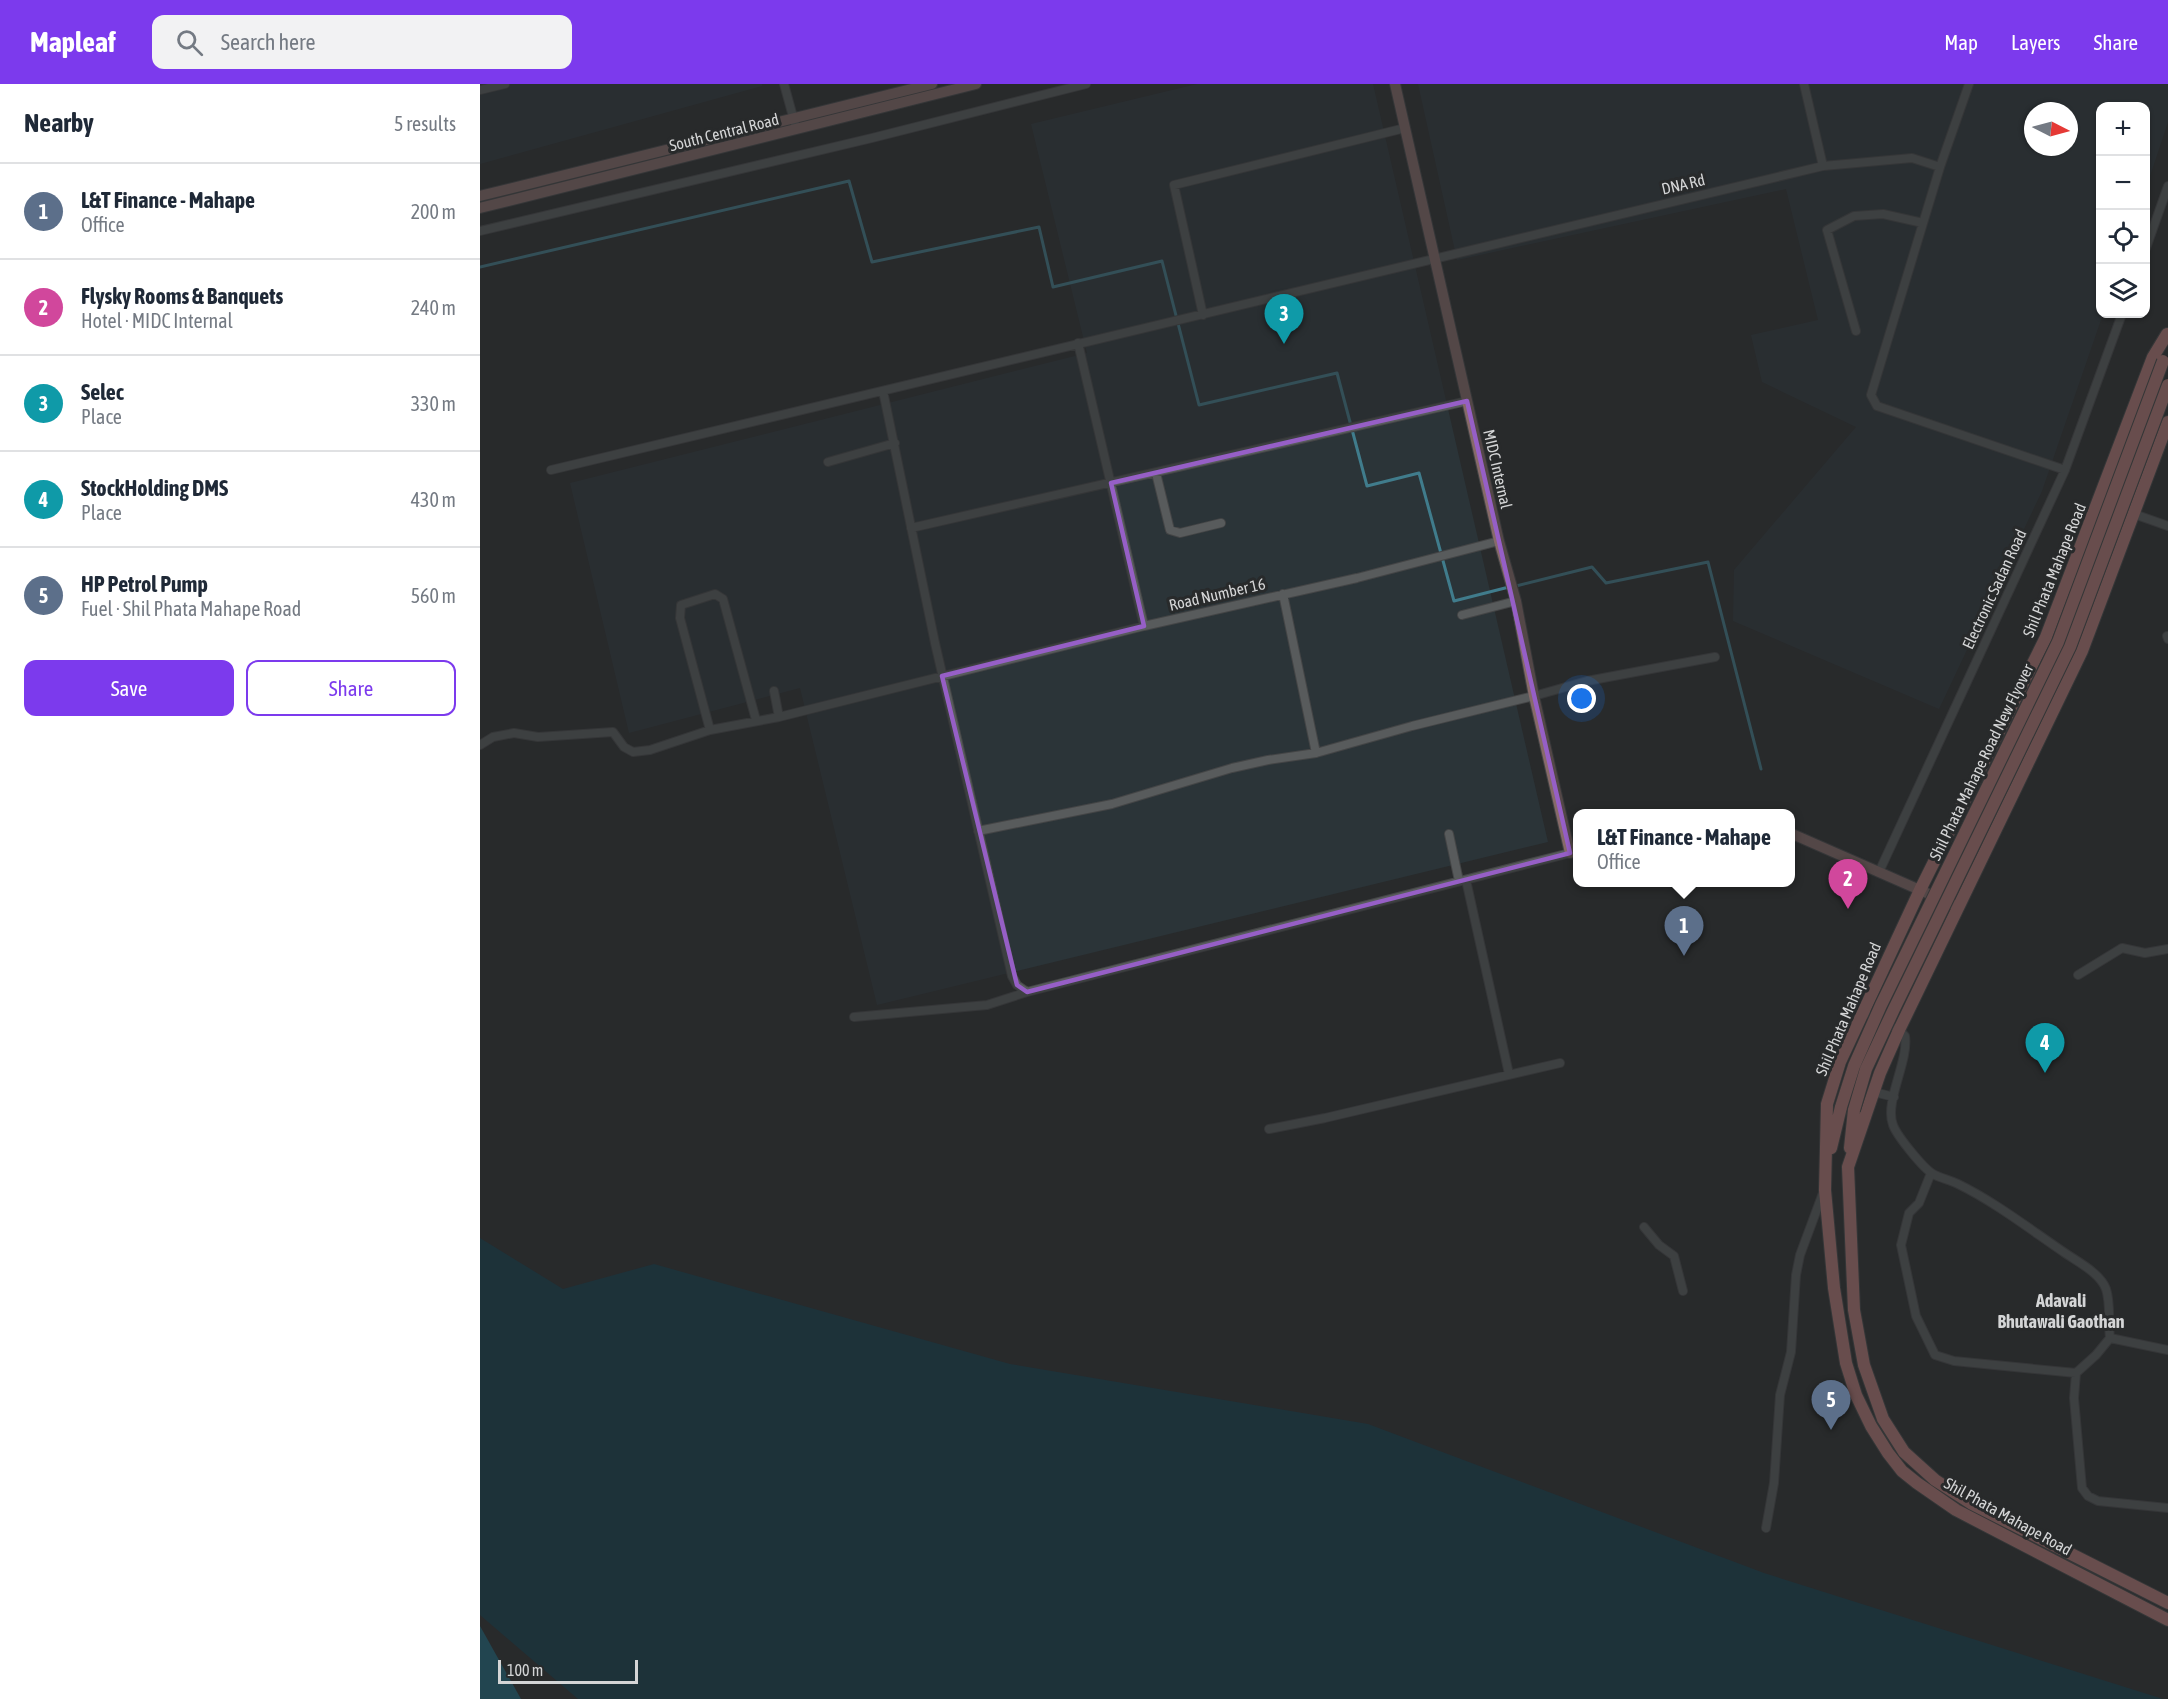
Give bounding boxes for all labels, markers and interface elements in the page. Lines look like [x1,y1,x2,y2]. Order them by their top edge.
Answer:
search box [152,15,572,69]
text: Mapleaf [30,26,116,58]
icon: search [173,26,206,59]
text: Search here [221,29,316,55]
text: Map [1944,30,1978,54]
text: Layers [2011,30,2061,54]
text: Share [2094,30,2138,54]
north arrow [2024,102,2078,156]
map controls [2096,102,2150,318]
button: + [2096,102,2150,156]
text: Nearby [24,108,94,138]
street label: South Central Road [667,110,781,154]
text: 5 results [394,112,456,135]
button: − [2096,156,2150,210]
street label: DNA Rd [1660,170,1706,198]
text: L&T Finance - Mahape [81,187,255,213]
text: 1 [39,200,48,223]
text: 200 m [411,200,456,223]
button: locate [2096,210,2150,264]
text: Office [81,213,125,236]
button: layers [2096,264,2150,318]
text: Flysky Rooms & Banquets [81,283,283,309]
pin: 3 [1264,294,1304,344]
text: 2 [39,296,48,319]
text: 240 m [411,296,456,319]
text: Hotel · MIDC Internal [81,309,233,332]
text: Selec [81,379,124,405]
text: 3 [39,392,48,415]
text: 330 m [411,392,456,415]
text: Place [81,405,122,428]
street label: MIDC Internal [1480,428,1516,511]
text: StockHolding DMS [81,475,228,501]
text: 4 [39,488,48,511]
text: 430 m [411,488,456,511]
street label: Shil Phata Mahape Road [2019,500,2090,640]
text: Place [81,501,122,524]
street label: Electronic Sadan Road [1958,526,2030,652]
text: HP Petrol Pump [81,571,208,597]
street label: Road Number 16 [1167,574,1267,614]
text: 5 [39,584,48,607]
text: 560 m [411,584,456,607]
text: Fuel · Shil Phata Mahape Road [81,597,301,620]
button: Save [24,660,234,716]
button: Share [246,660,456,716]
street label: Shil Phata Mahape Road New Flyover [1926,661,2037,863]
your location [1567,684,1596,713]
popup [1573,809,1795,887]
text: L&T Finance - Mahape [1597,824,1771,850]
text: Office [1597,850,1641,873]
pin: 2 [1828,860,1868,909]
pin: 1 [1664,906,1704,956]
street label: Shil Phata Mahape Road [1812,940,1885,1079]
pin: 4 [2026,1024,2064,1073]
district label: Adavali Bhutawali Gaothan [1997,1290,2125,1332]
pin: 5 [1812,1380,1850,1430]
street label: Shil Phata Mahape Road [1941,1474,2075,1559]
scale bar [498,1657,638,1684]
text: 100 m [507,1661,543,1679]

